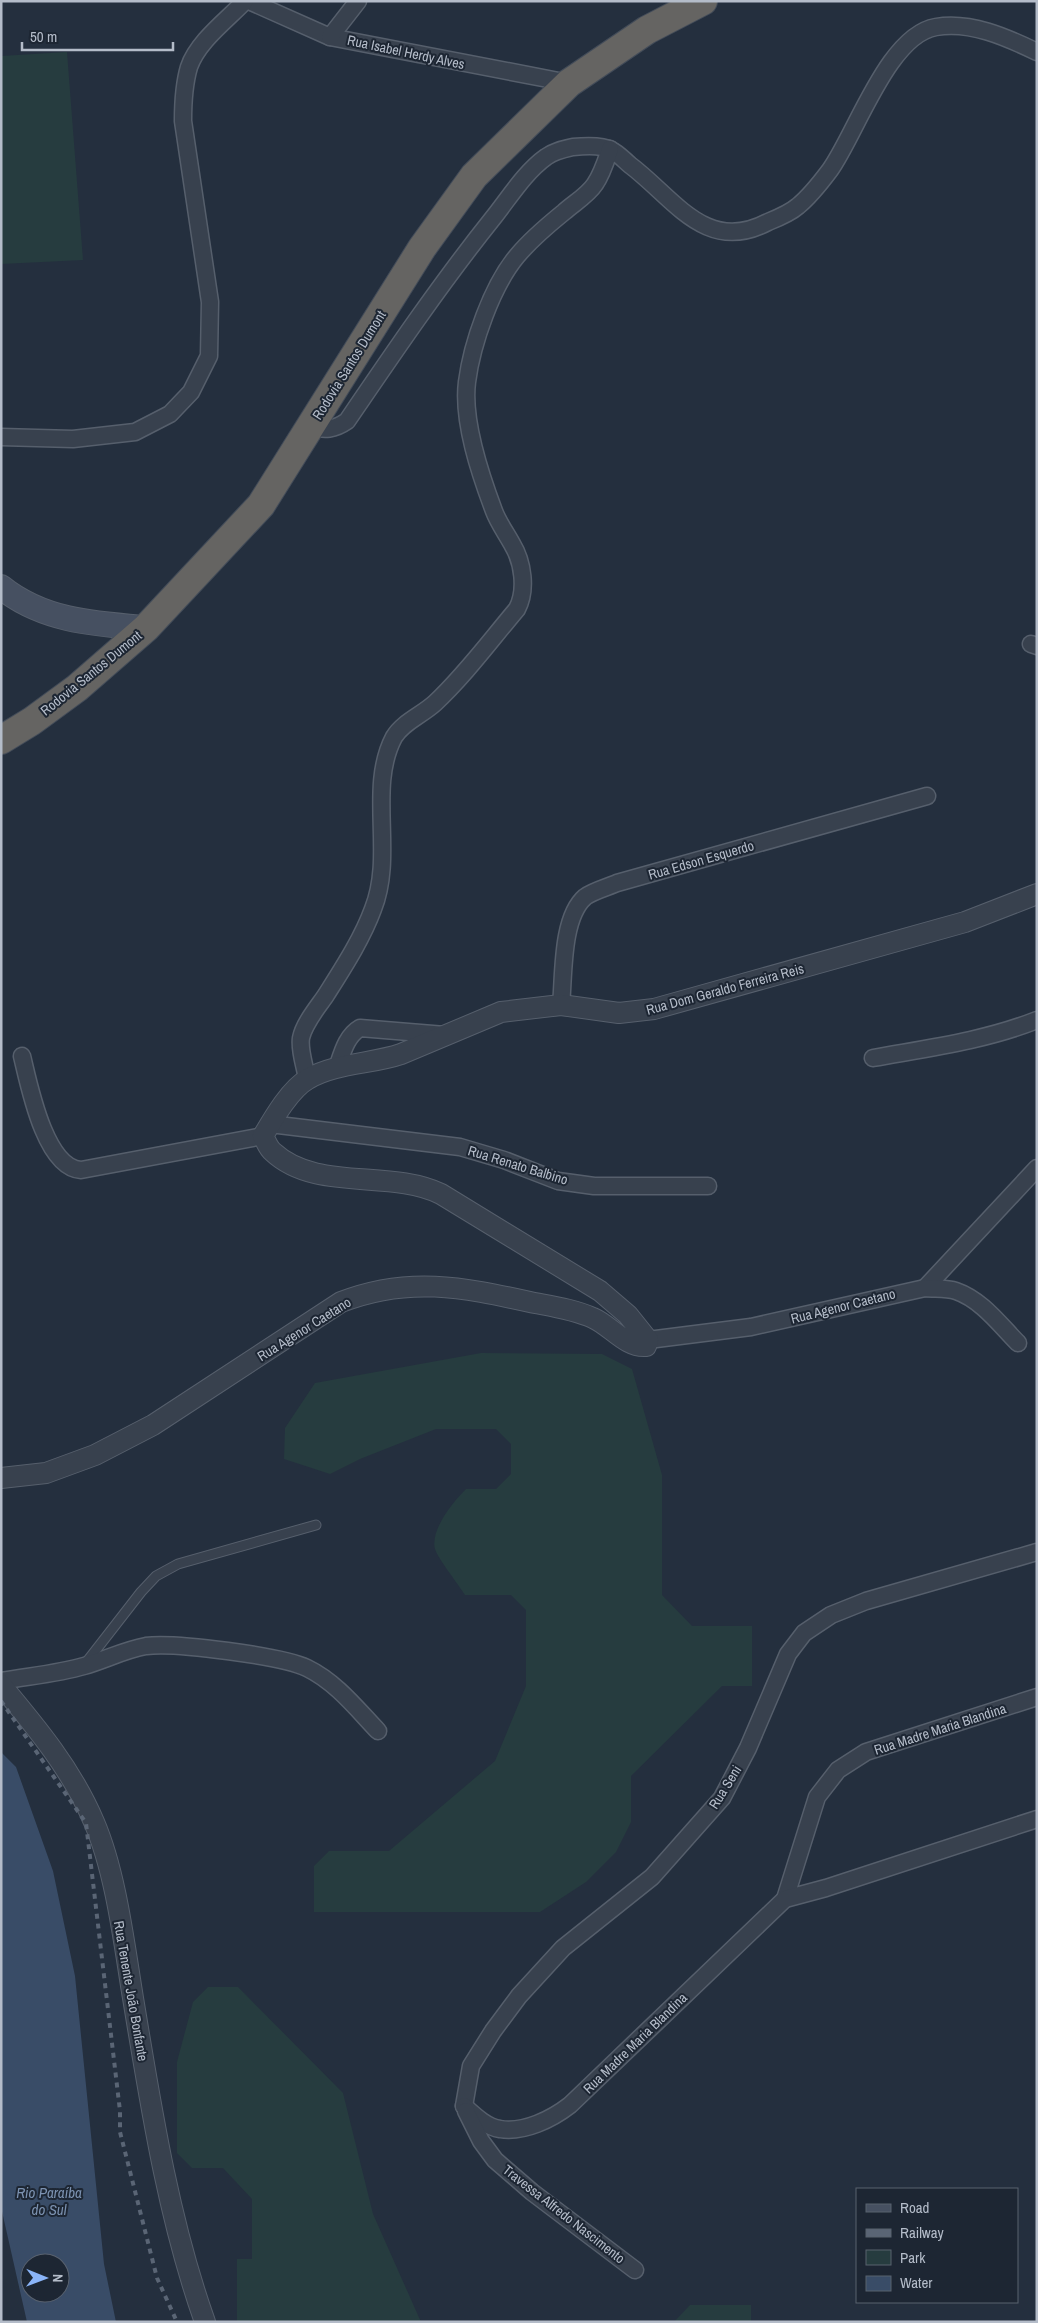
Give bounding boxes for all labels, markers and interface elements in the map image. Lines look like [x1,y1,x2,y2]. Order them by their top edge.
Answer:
scale bar [22,20,174,52]
text: 50 m [30,26,57,47]
street label: Rua Isabel Herdy Alves [346,31,466,73]
street label: Rodovia Santos Dumont [308,307,390,423]
street label: Rodovia Santos Dumont [37,627,145,719]
street label: Rua Edson Esquerdo [646,836,756,884]
street label: Rua Dom Geraldo Ferreira Reis [644,959,806,1019]
street label: Rua Renato Balbino [466,1141,570,1189]
street label: Rua Agenor Caetano [789,1284,897,1328]
street label: Rua Agenor Caetano [254,1293,354,1365]
street label: Rua Madre Maria Blandina [872,1699,1009,1759]
street label: Rua Seni [705,1762,745,1812]
street label: Rua Tenente João Bonfante [110,1919,152,2063]
street label: Rua Madre Maria Blandina [579,1988,691,2097]
street label: Travessa Alfredo Nascimento [499,2161,629,2267]
water label: Rio Paraíba do Sul [16,2182,82,2220]
legend [856,2188,1018,2303]
text: Road [900,2197,929,2218]
text: Railway [900,2222,945,2243]
text: Park [900,2247,926,2268]
north arrow [20,2253,70,2303]
text: Water [900,2272,932,2293]
text: N [49,2274,67,2283]

